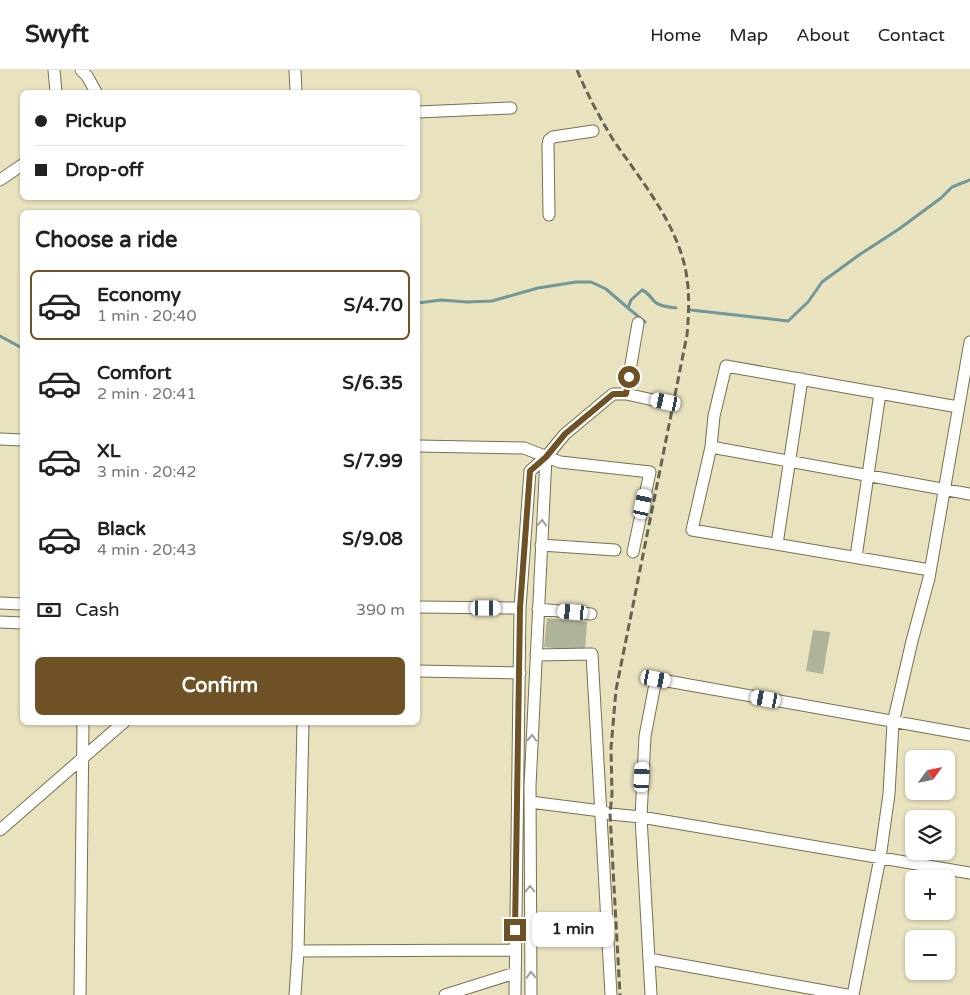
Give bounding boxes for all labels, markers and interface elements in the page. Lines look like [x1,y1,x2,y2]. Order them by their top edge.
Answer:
text: Swyft [25,20,89,49]
text: Home [650,24,701,46]
text: Map [729,24,768,46]
text: About [796,24,850,46]
text: Contact [878,24,945,46]
text: Pickup [65,110,126,132]
text: Drop-off [65,159,144,181]
text: Choose a ride [35,227,178,253]
icon: car [37,283,82,328]
text: Economy [97,284,181,306]
text: S/4.70 [343,294,403,316]
text: 1 min · 20:40 [97,306,196,326]
icon: car [37,361,82,406]
text: Comfort [97,362,171,384]
route start [618,366,640,388]
text: S/6.35 [342,372,403,394]
text: 2 min · 20:41 [97,384,196,404]
car [649,392,682,412]
icon: car [37,439,82,484]
text: XL [97,440,121,462]
text: S/7.99 [343,450,403,472]
text: 3 min · 20:42 [97,462,196,482]
car [632,488,653,520]
icon: car [37,517,82,562]
text: Black [97,518,146,540]
one-way arrow [537,519,548,527]
text: S/9.08 [342,528,403,550]
text: 4 min · 20:43 [97,540,196,560]
icon: cash [35,596,63,624]
text: Cash [75,599,120,621]
text: 390 m [356,600,405,620]
car [471,601,501,616]
car [557,603,588,621]
button: Confirm [35,657,405,715]
car [639,669,672,689]
car [749,689,782,709]
one-way arrow [527,733,538,741]
north arrow [905,750,955,800]
map controls [905,750,955,980]
car [633,762,650,792]
button: layers [905,810,955,860]
button: + [905,870,955,920]
one-way arrow [525,885,535,893]
callout: 1 min [532,912,615,948]
route end [504,919,526,941]
text: 1 min [552,919,594,939]
button: − [905,930,955,980]
one-way arrow [525,971,536,979]

